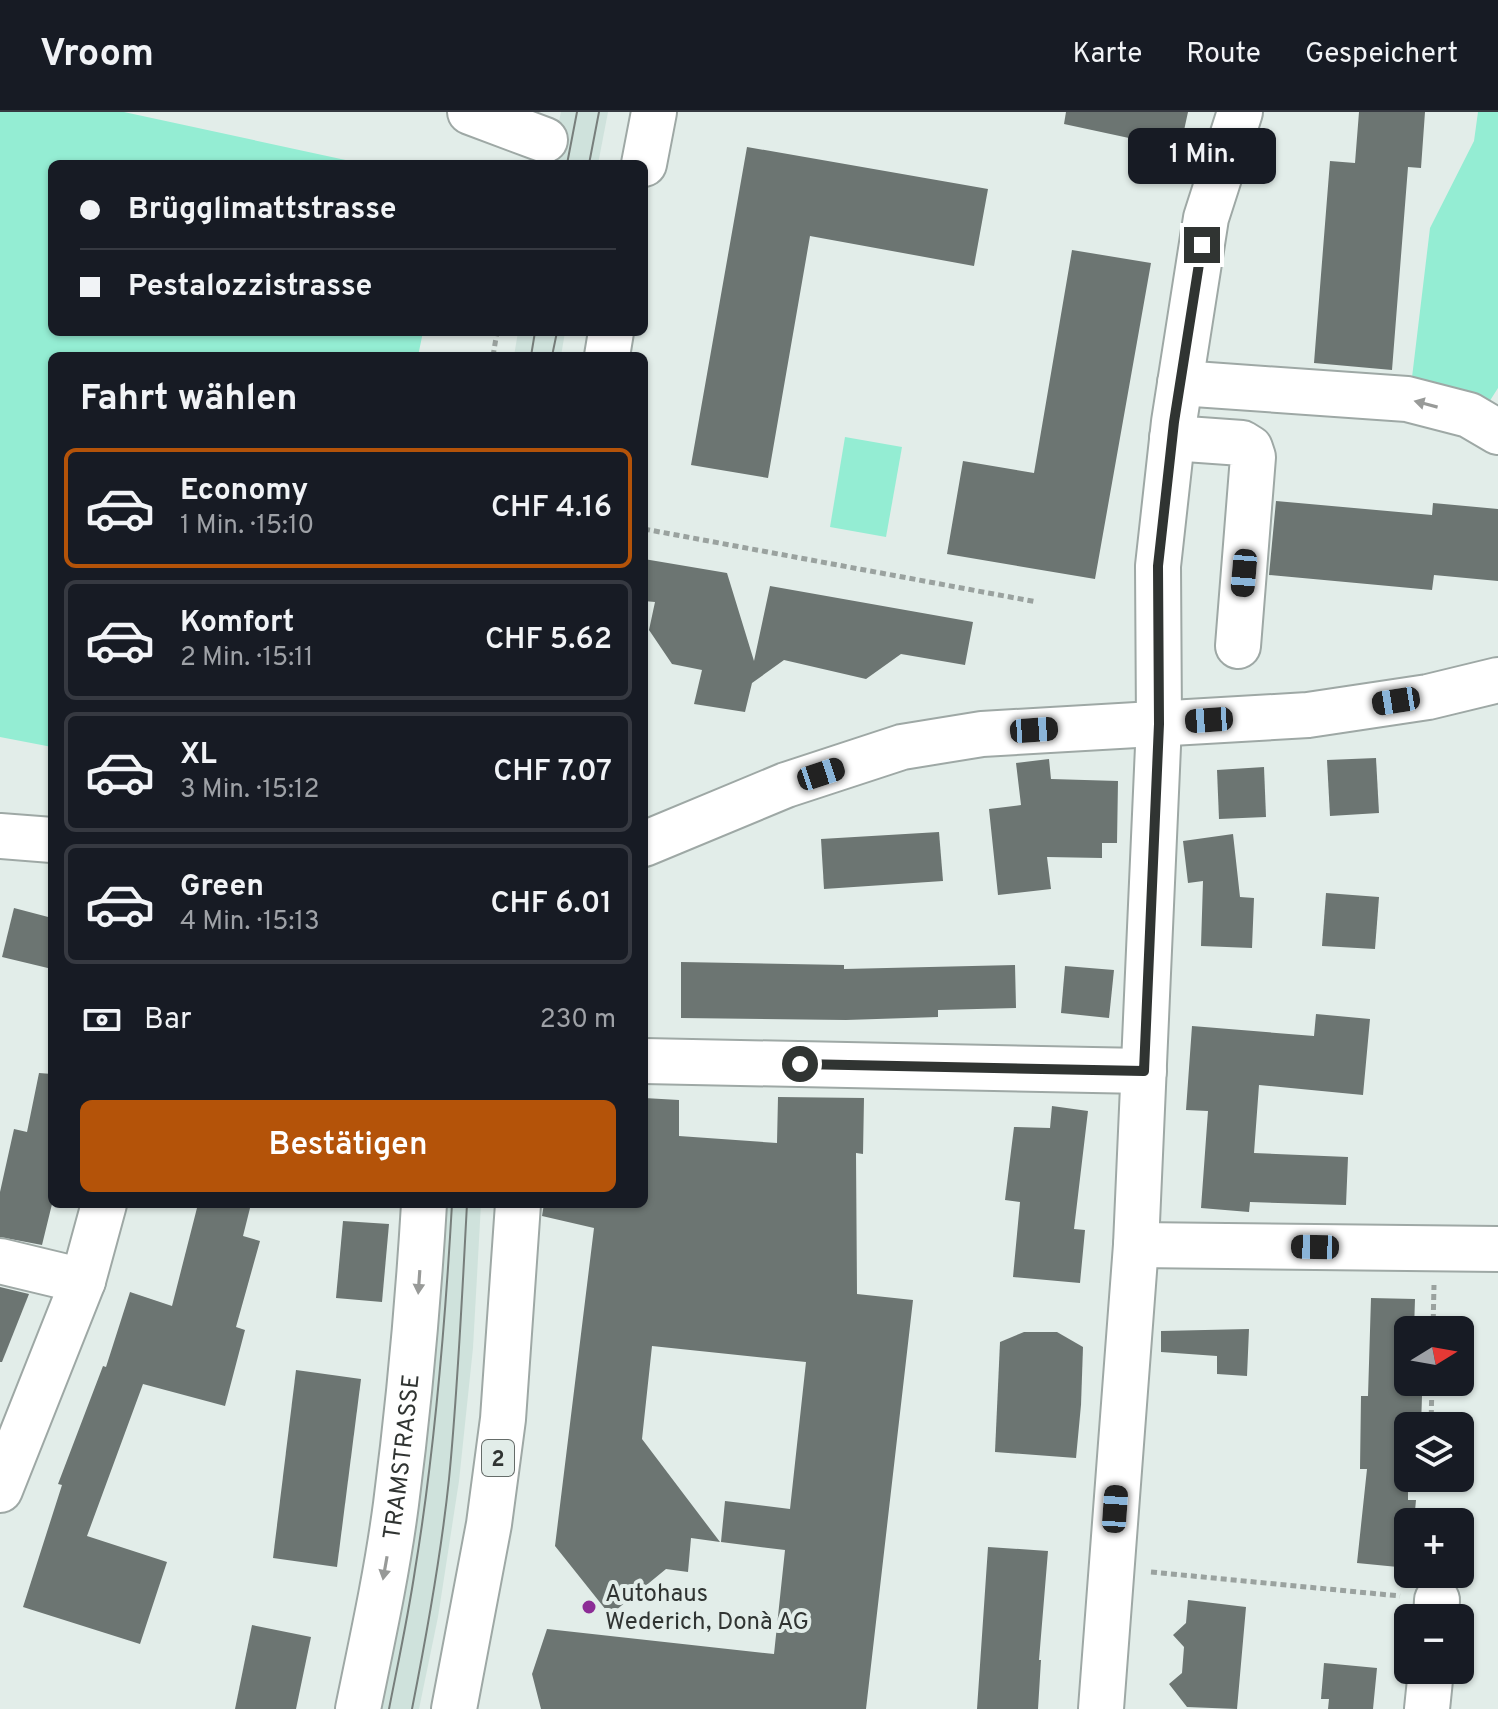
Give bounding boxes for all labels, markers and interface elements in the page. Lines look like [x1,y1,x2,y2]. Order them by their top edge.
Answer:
text: Vroom [40,31,154,80]
text: Karte [1072,37,1142,73]
text: Route [1186,37,1261,73]
text: Gespeichert [1305,37,1458,73]
callout: 1 Min. [1128,129,1276,185]
text: 1 Min. [1169,139,1235,172]
text: Brügglimattstrasse [128,192,396,229]
route end [1184,227,1220,263]
text: Pestalozzistrasse [128,269,372,306]
text: Fahrt wählen [80,377,298,423]
one-way arrow [1413,397,1437,410]
icon: car [84,472,156,544]
text: Economy [180,473,308,510]
text: CHF 4.16 [491,490,612,527]
text: 1 Min. · 15:10 [180,510,314,543]
car [1230,548,1258,598]
icon: car [84,604,156,676]
text: Komfort [180,605,294,642]
text: CHF 5.62 [485,622,612,659]
text: 2 Min. · 15:11 [180,642,314,675]
car [1370,685,1422,717]
car [1184,706,1234,734]
car [1009,716,1059,744]
icon: car [84,736,156,808]
text: XL [180,737,217,774]
text: CHF 7.07 [493,754,612,791]
car [794,755,848,793]
text: 3 Min. · 15:12 [180,774,319,807]
icon: car [84,868,156,940]
text: Green [180,869,264,906]
text: CHF 6.01 [491,886,612,923]
text: 4 Min. · 15:13 [180,906,320,939]
icon: cash [80,998,124,1042]
text: Bar [144,1002,192,1039]
text: 230 m [540,1004,616,1037]
route start [782,1046,818,1082]
button: Bestätigen [80,1100,616,1192]
car [1291,1235,1339,1259]
one-way arrow [413,1270,426,1295]
north arrow [1394,1316,1474,1396]
map controls [1394,1316,1474,1684]
street label: TRAMSTRASSE [378,1373,428,1542]
button: layers [1394,1412,1474,1492]
road number: 2 [482,1440,514,1476]
car [1101,1484,1129,1534]
button: + [1394,1508,1474,1588]
one-way arrow [379,1556,391,1581]
place label: Autohaus Wederich, Donà AG [605,1580,809,1638]
marker: Autohaus Wederich, Donà AG [580,1598,598,1616]
button: − [1394,1604,1474,1684]

